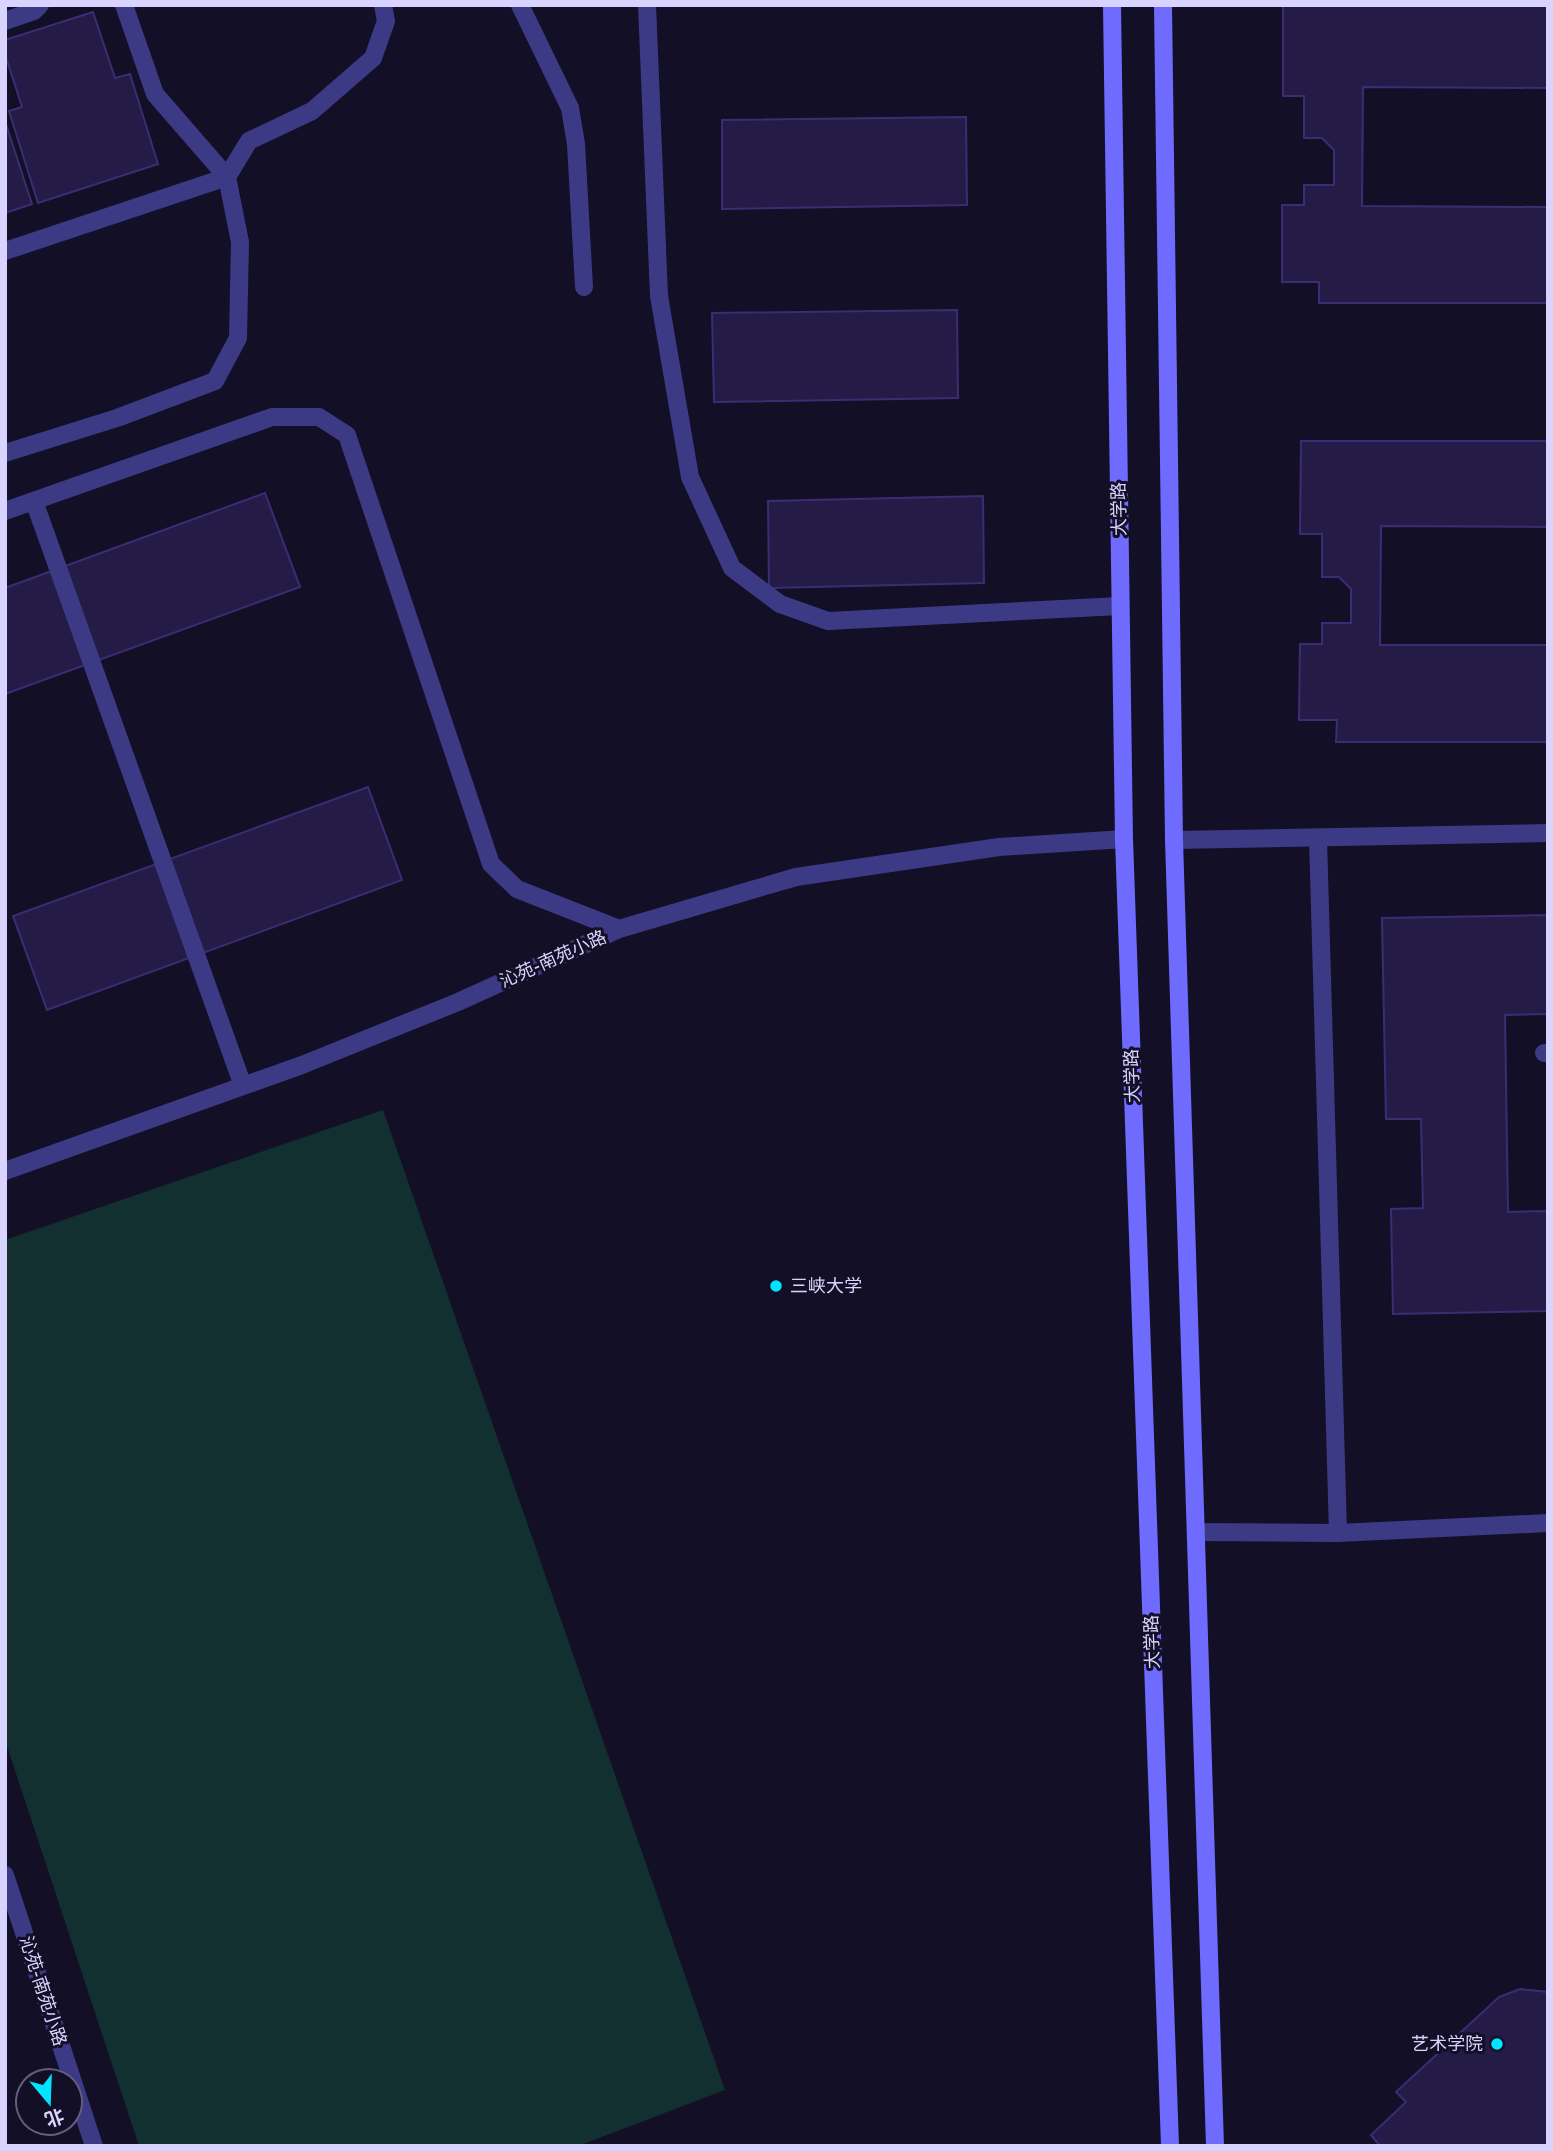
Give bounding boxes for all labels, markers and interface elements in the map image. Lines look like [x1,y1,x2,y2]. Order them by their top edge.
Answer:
street label: 大学路 [1108,482,1130,536]
street label: 沁苑-南苑小路 [496,926,610,992]
street label: 大学路 [1120,1049,1144,1103]
place label: 三峡大学 [790,1275,862,1297]
marker: 三峡大学 [768,1278,784,1294]
street label: 大学路 [1140,1615,1164,1669]
street label: 沁苑-南苑小路 [15,1933,71,2049]
place label: 艺术学院 [1411,2033,1483,2055]
marker: 艺术学院 [1489,2036,1505,2052]
north arrow [14,2067,84,2137]
text: 北 [41,2103,67,2132]

